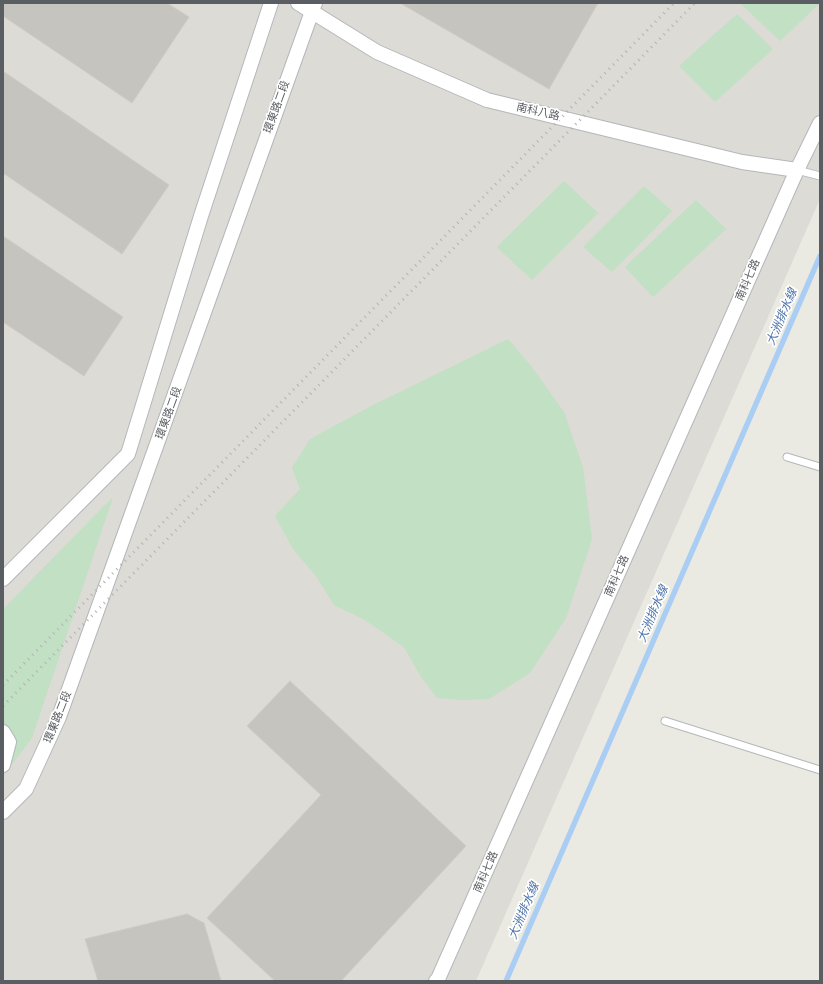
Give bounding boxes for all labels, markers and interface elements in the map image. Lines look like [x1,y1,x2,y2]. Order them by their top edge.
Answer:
street label: 環東路二段 [261,79,293,135]
street label: 南科八路 [515,101,561,123]
street label: 南科七路 [733,257,763,303]
water label: 大洲排水線 [764,287,800,347]
street label: 環東路二段 [153,385,185,441]
street label: 南科七路 [602,553,632,599]
water label: 大洲排水線 [635,584,671,644]
street label: 環東路二段 [42,689,74,745]
street label: 南科七路 [471,849,501,895]
water label: 大洲排水線 [506,881,542,941]

